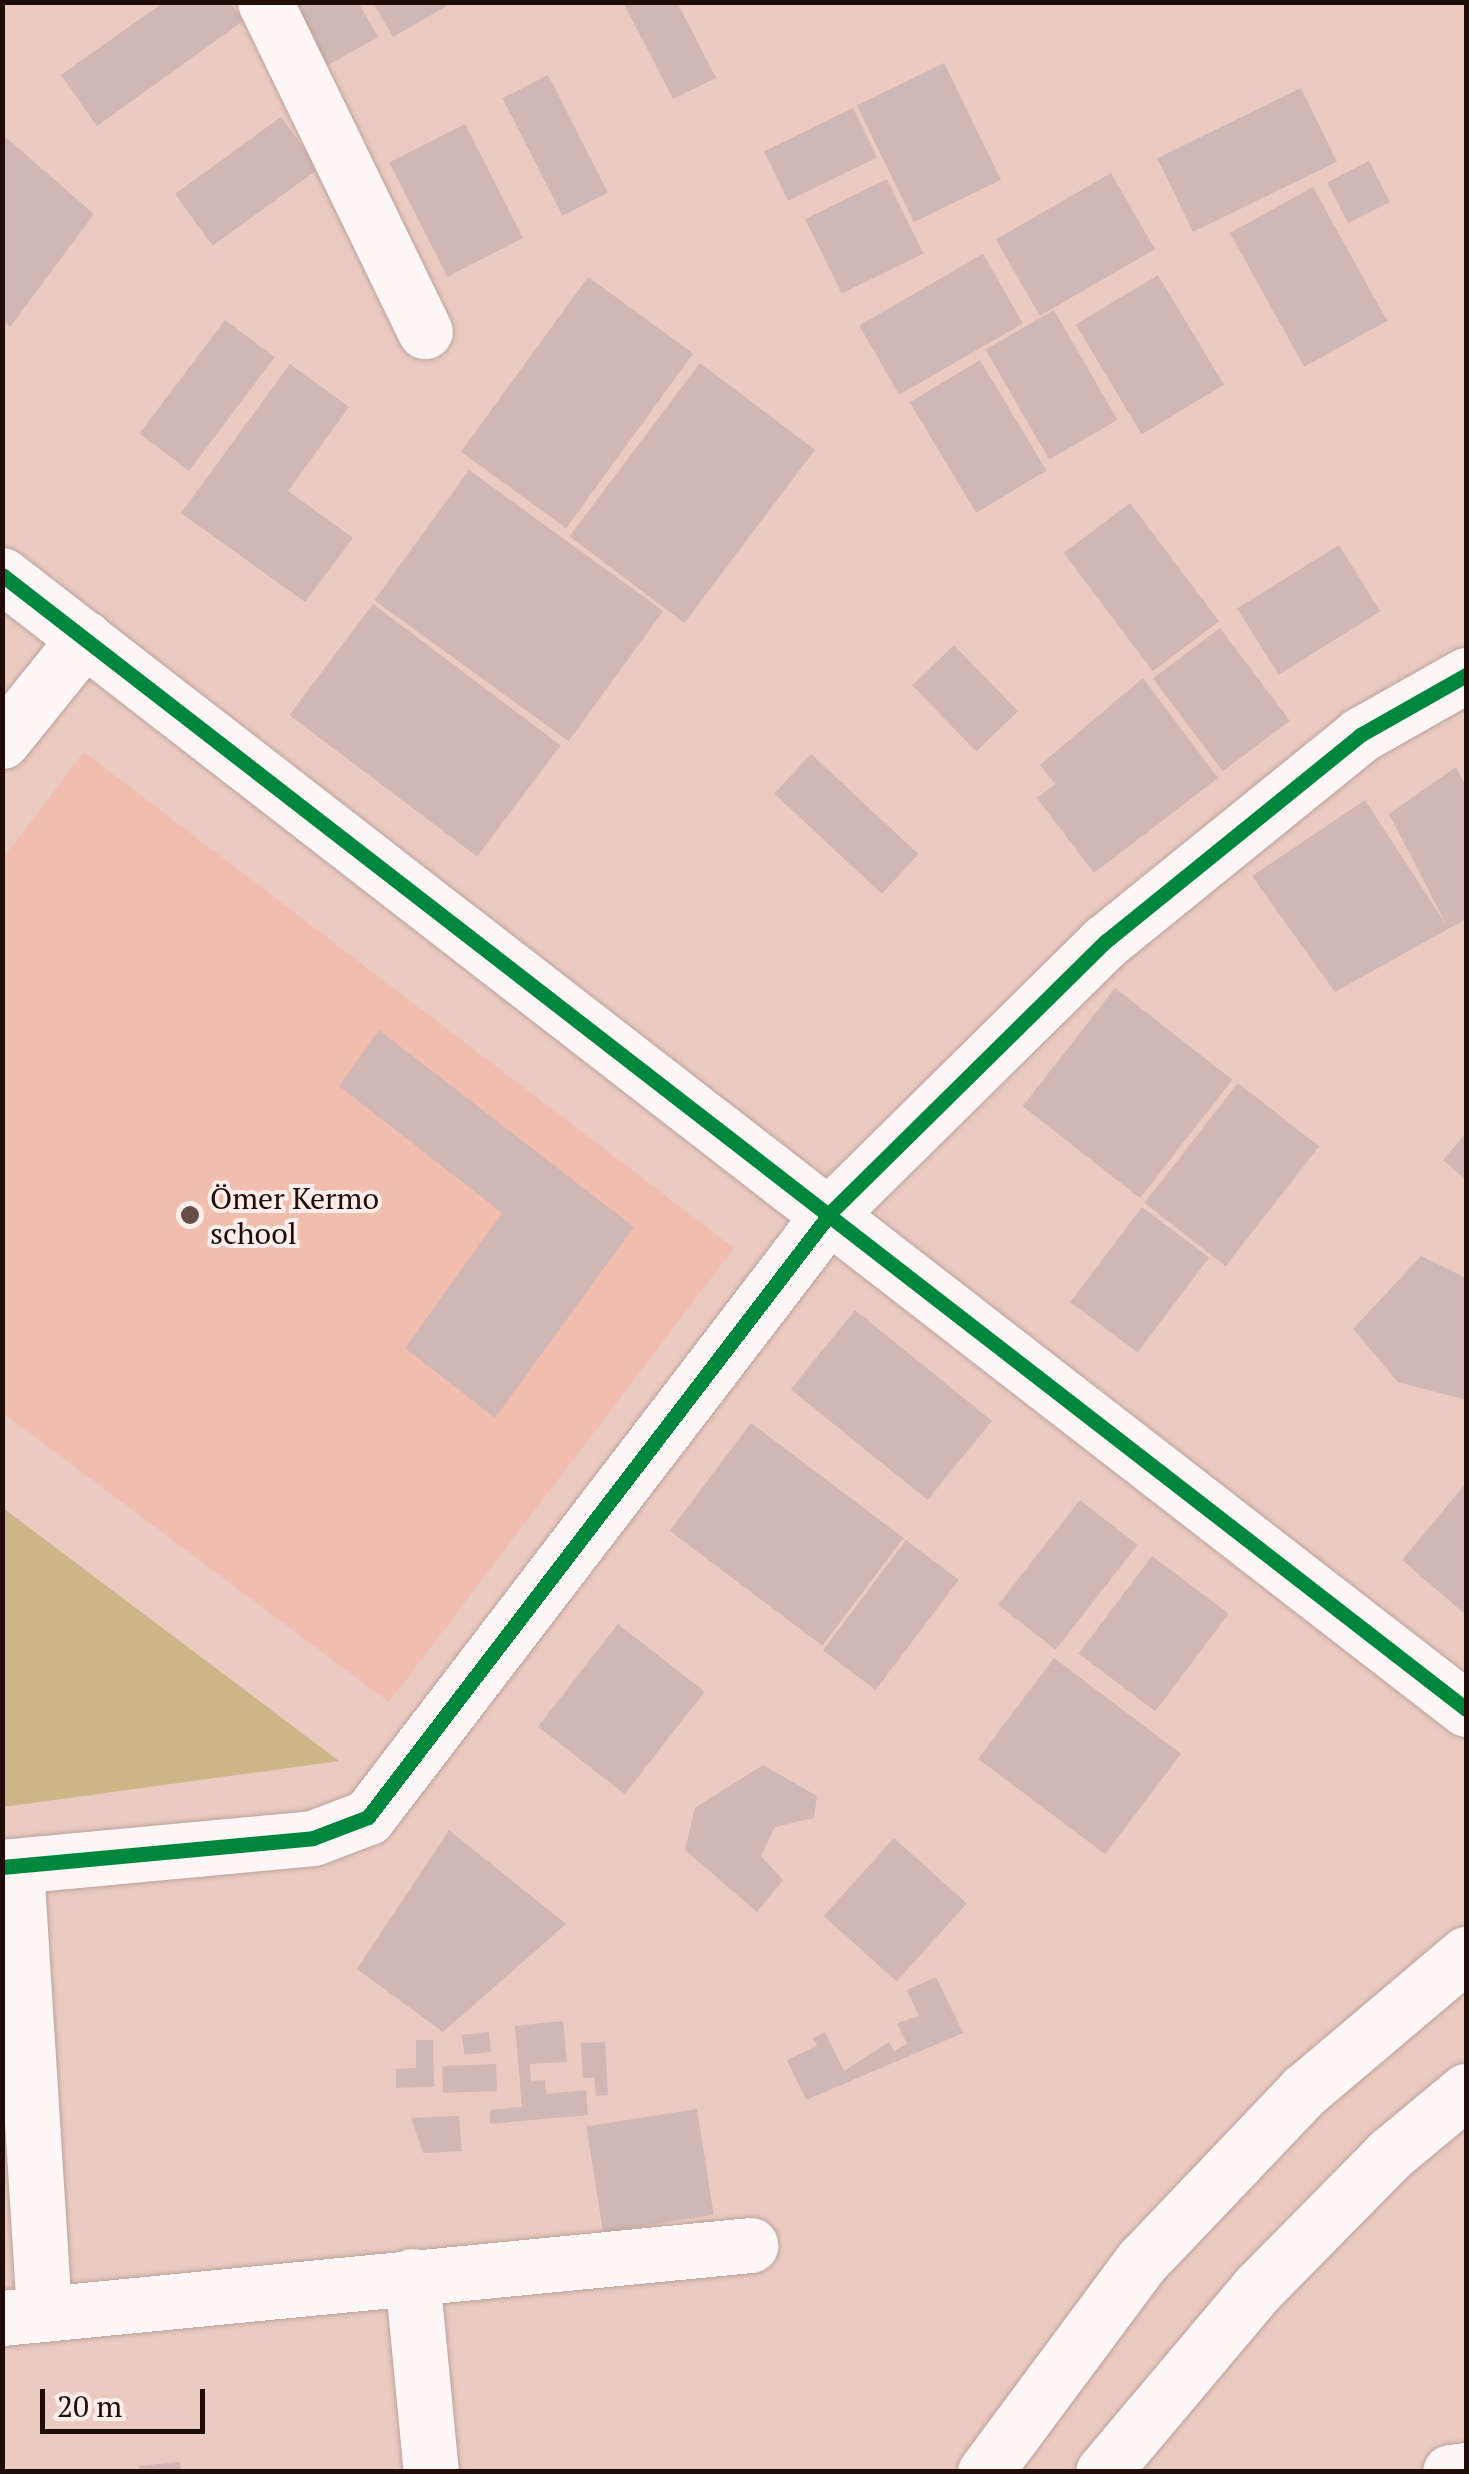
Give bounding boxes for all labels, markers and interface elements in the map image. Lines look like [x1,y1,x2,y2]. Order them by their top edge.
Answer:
place label: Ömer Kermo school [210,1180,379,1250]
marker: Ömer Kermo school [179,1204,201,1226]
scale bar [45,2369,210,2431]
text: 20 m [57,2386,122,2426]

